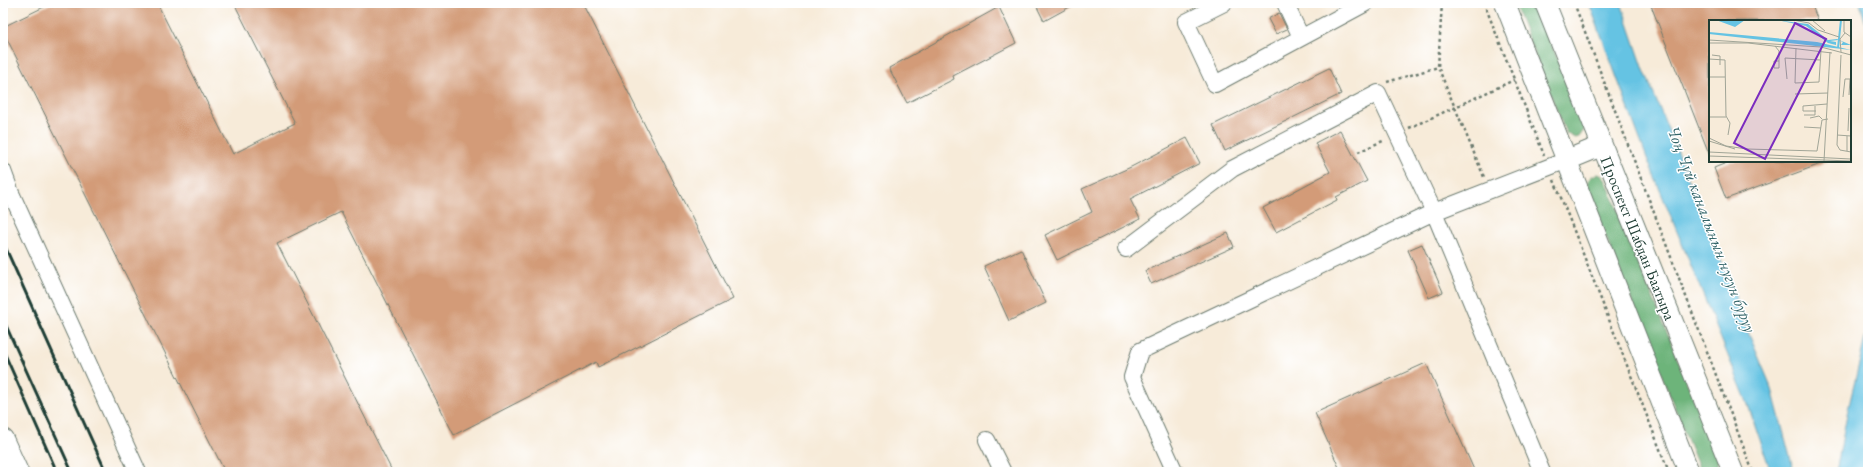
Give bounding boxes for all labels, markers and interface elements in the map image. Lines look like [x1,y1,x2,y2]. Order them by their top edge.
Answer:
inset map [1709,20,1851,162]
water label: Чоң Чүй каналынын нугун буруу [1662,122,1762,336]
street label: Проспект Шабдан Баатыра [1595,153,1681,324]

